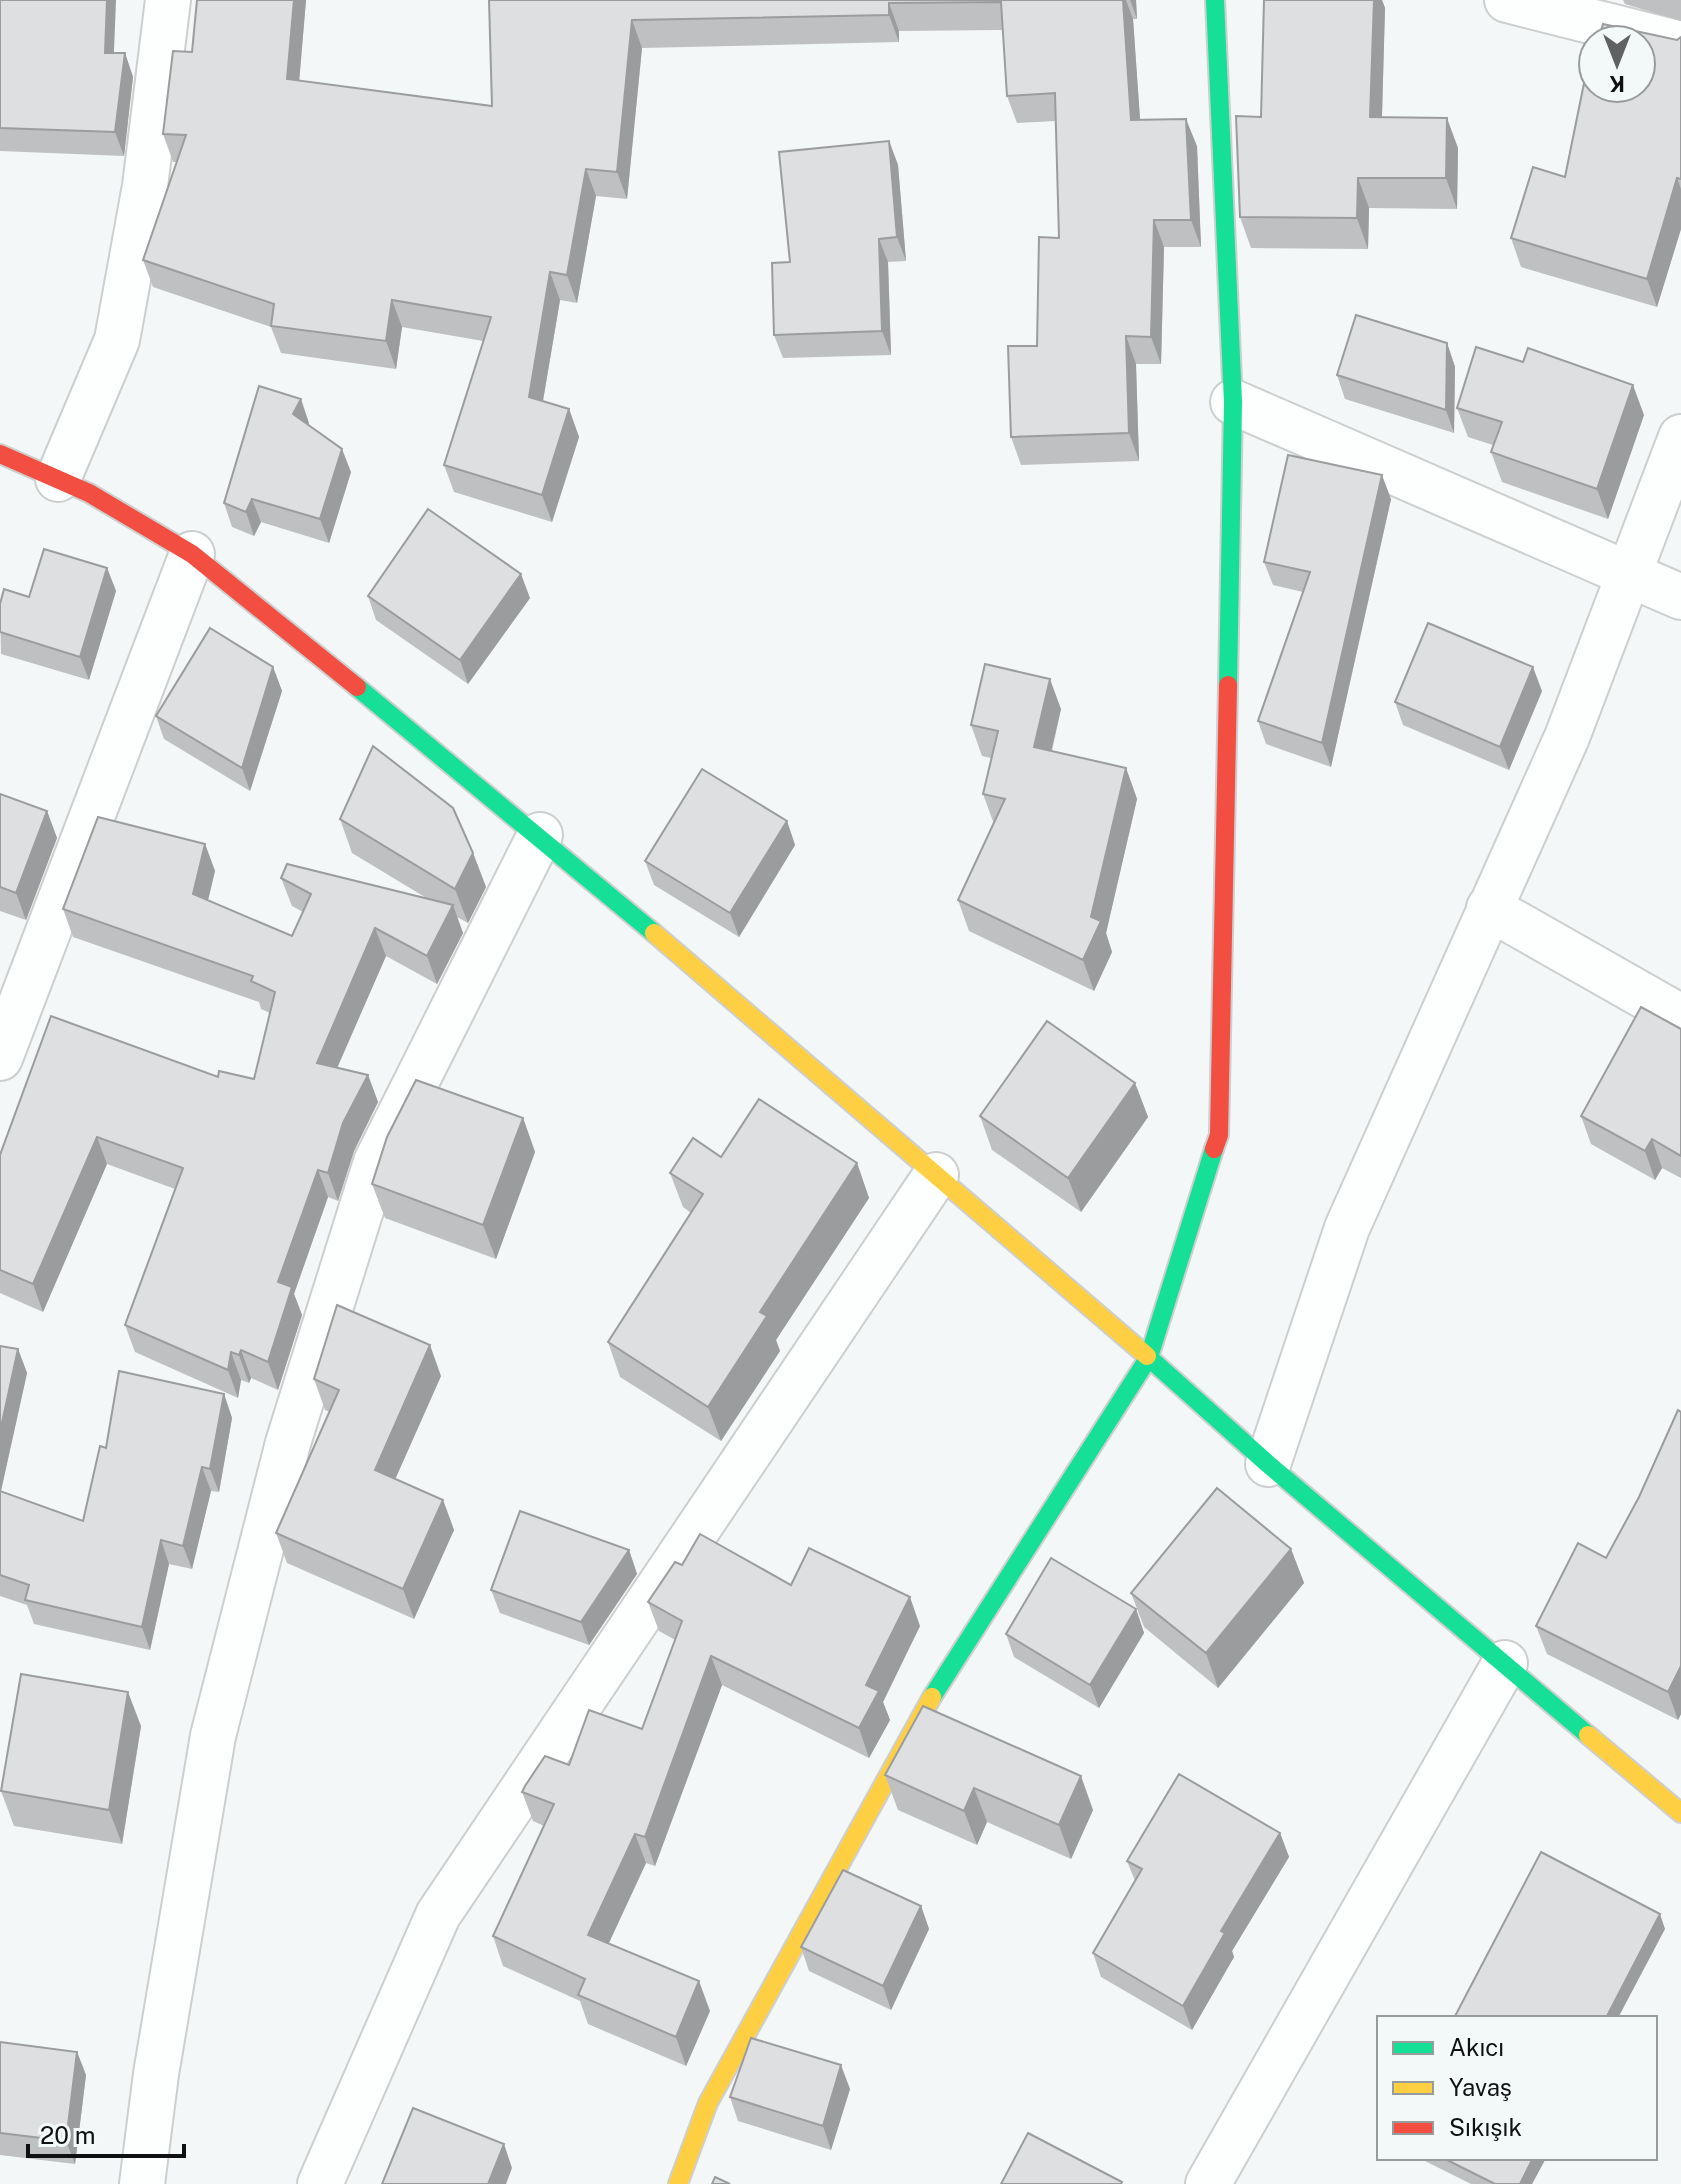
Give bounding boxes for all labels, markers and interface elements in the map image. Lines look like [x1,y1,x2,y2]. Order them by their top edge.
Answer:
north arrow [1577,24,1657,104]
text: K [1609,71,1625,97]
legend [1377,2016,1657,2160]
text: Akıcı [1449,2033,1504,2061]
text: Yavaş [1449,2073,1512,2101]
scale bar [28,2108,184,2158]
text: Sıkışık [1449,2113,1522,2141]
text: 20 m [40,2121,96,2149]

